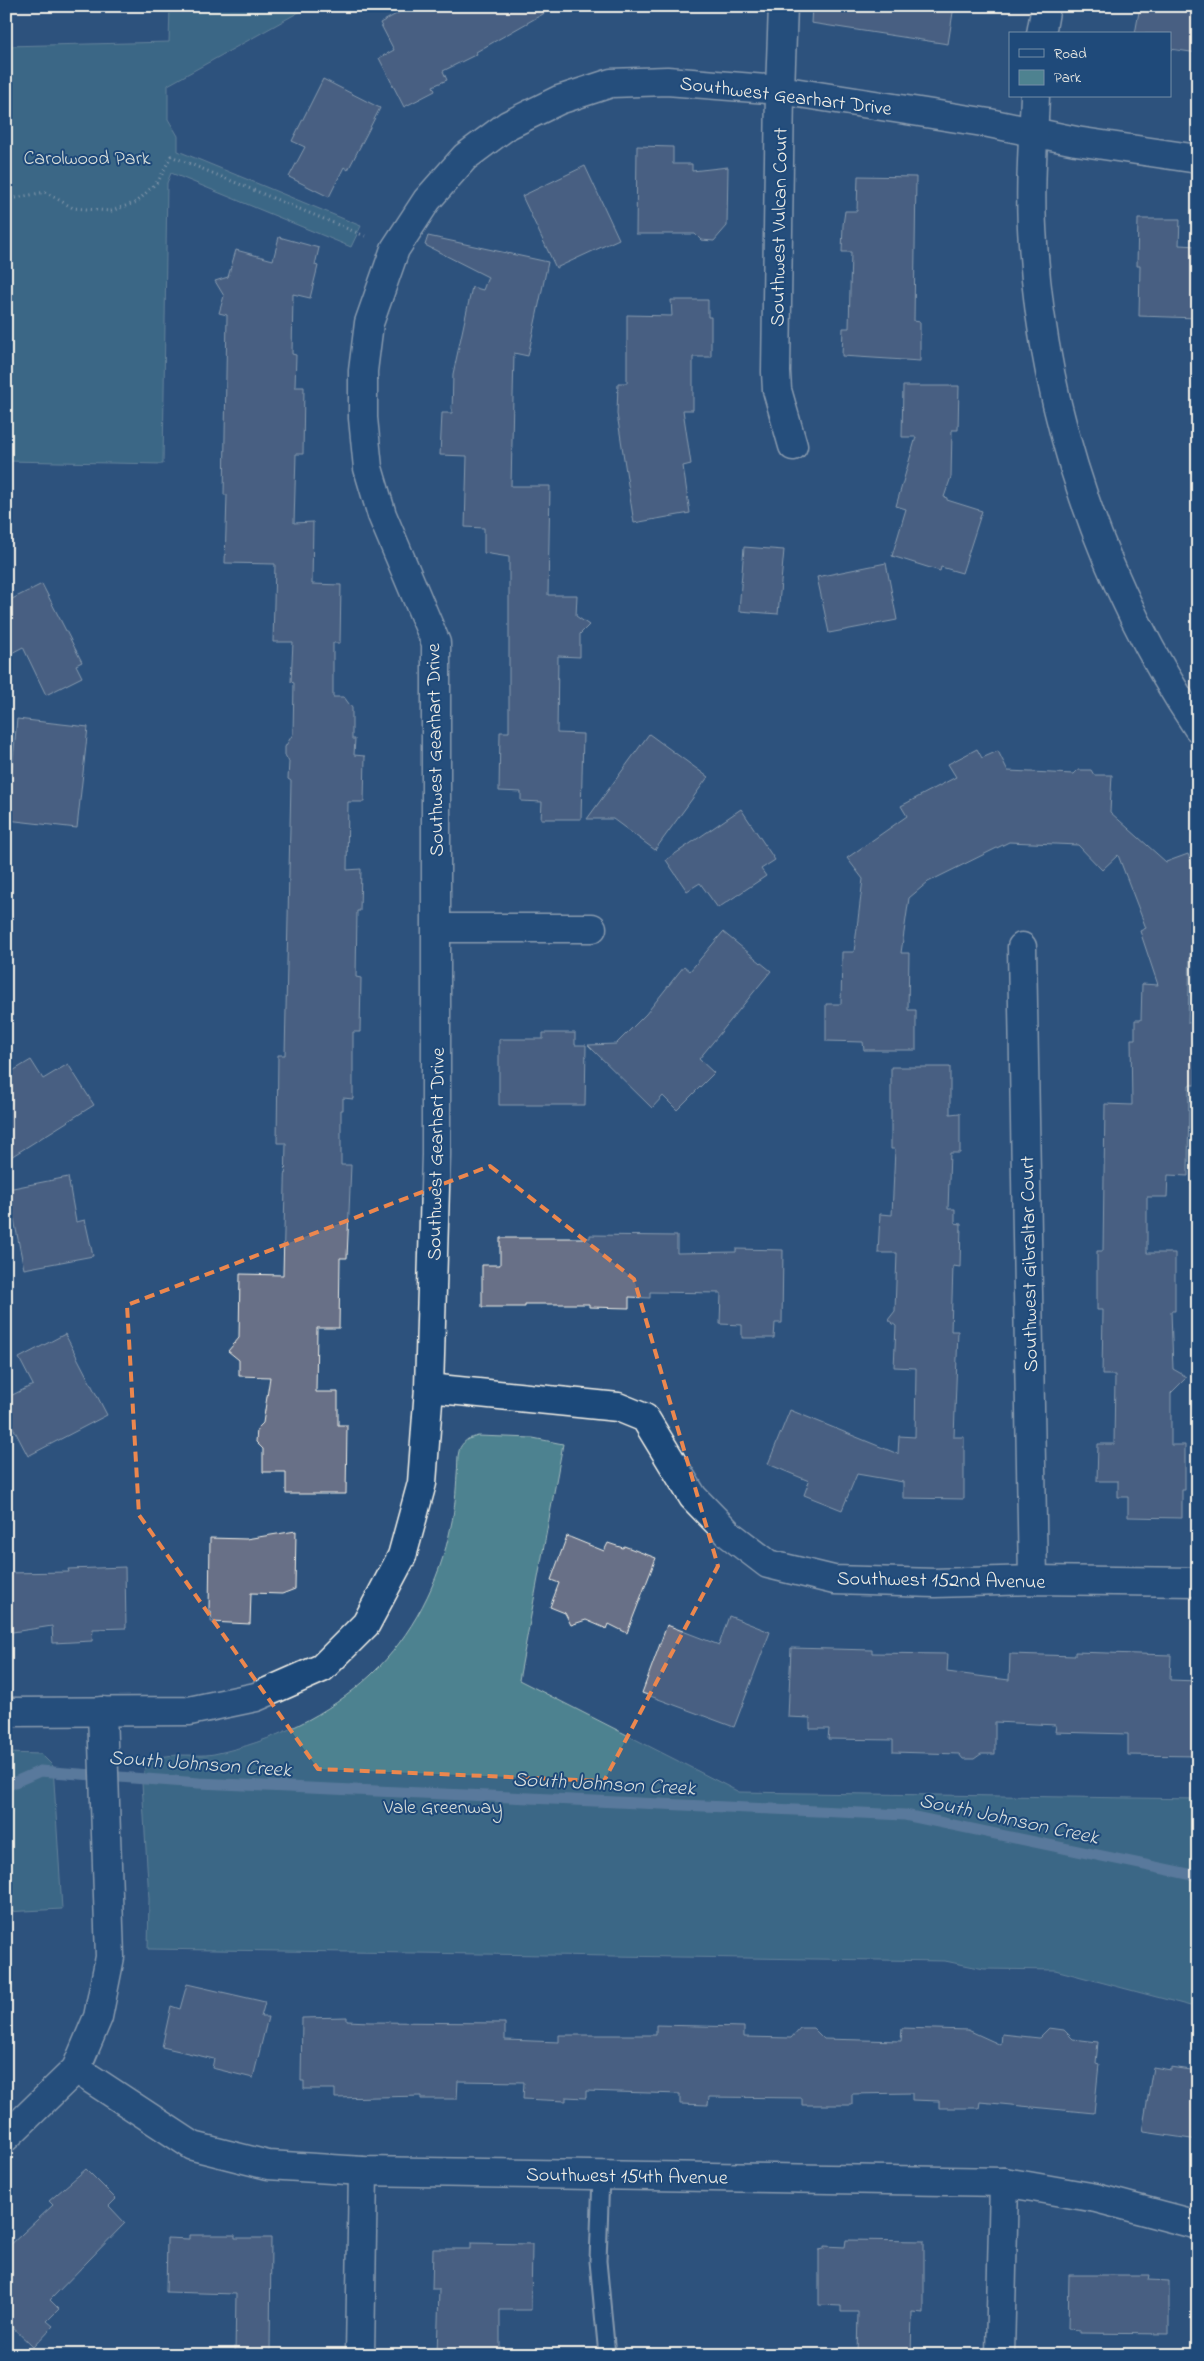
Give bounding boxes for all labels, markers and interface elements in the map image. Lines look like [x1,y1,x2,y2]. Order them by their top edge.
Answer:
legend [1009,32,1172,98]
text: Road [1054,43,1087,65]
text: Park [1054,67,1082,89]
street label: Southwest Gearhart Drive [678,70,893,125]
street label: Southwest Vulcan Court [764,127,797,327]
park label: Carolwood Park [23,145,151,174]
street label: Southwest Gearhart Drive [420,643,453,857]
street label: Southwest Gearhart Drive [421,1047,454,1261]
street label: Southwest Gibraltar Court [1014,1155,1047,1372]
street label: Southwest 152nd Avenue [836,1565,1045,1598]
water label: South Johnson Creek [108,1744,293,1786]
water label: South Johnson Creek [512,1765,697,1805]
water label: South Johnson Creek [916,1786,1102,1854]
park label: Vale Greenway [382,1794,503,1823]
street label: Southwest 154th Avenue [526,2161,728,2194]

